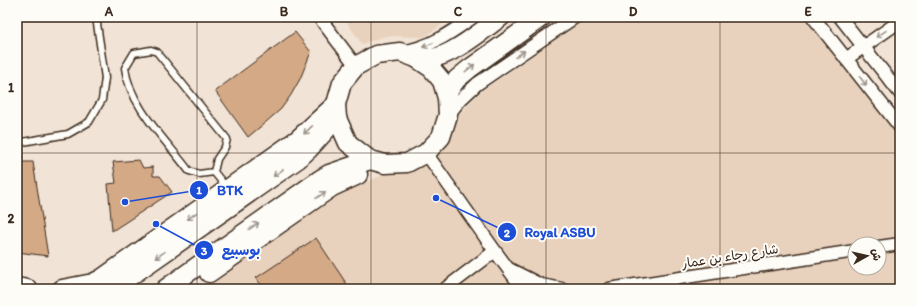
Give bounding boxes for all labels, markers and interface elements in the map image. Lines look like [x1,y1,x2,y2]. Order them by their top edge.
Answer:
text: A [104,4,114,19]
text: B [280,4,289,19]
text: C [454,4,463,19]
text: D [629,4,638,19]
text: E [804,4,812,19]
one-way arrow [876,30,887,38]
one-way arrow [422,42,434,49]
one-way arrow [514,50,525,58]
one-way arrow [465,64,476,72]
one-way arrow [859,75,868,86]
text: 1 [8,80,14,95]
one-way arrow [302,126,313,135]
one-way arrow [272,169,283,177]
callout: BTK [189,177,251,203]
text: BTK [217,182,244,199]
text: 1 [196,183,202,197]
one-way arrow [315,191,326,199]
text: 2 [8,211,15,226]
one-way arrow [186,212,197,220]
callout: Royal ASBU [497,219,604,245]
one-way arrow [248,222,259,230]
text: Royal ASBU [524,224,596,241]
text: 2 [504,226,511,240]
north arrow [847,236,887,276]
callout: بوسبيع [194,237,269,263]
street label: شارع رجاء بن عمار [680,241,780,273]
text: بوسبيع [222,242,260,260]
text: 3 [201,244,208,258]
text: ش [869,248,884,262]
one-way arrow [155,251,166,260]

